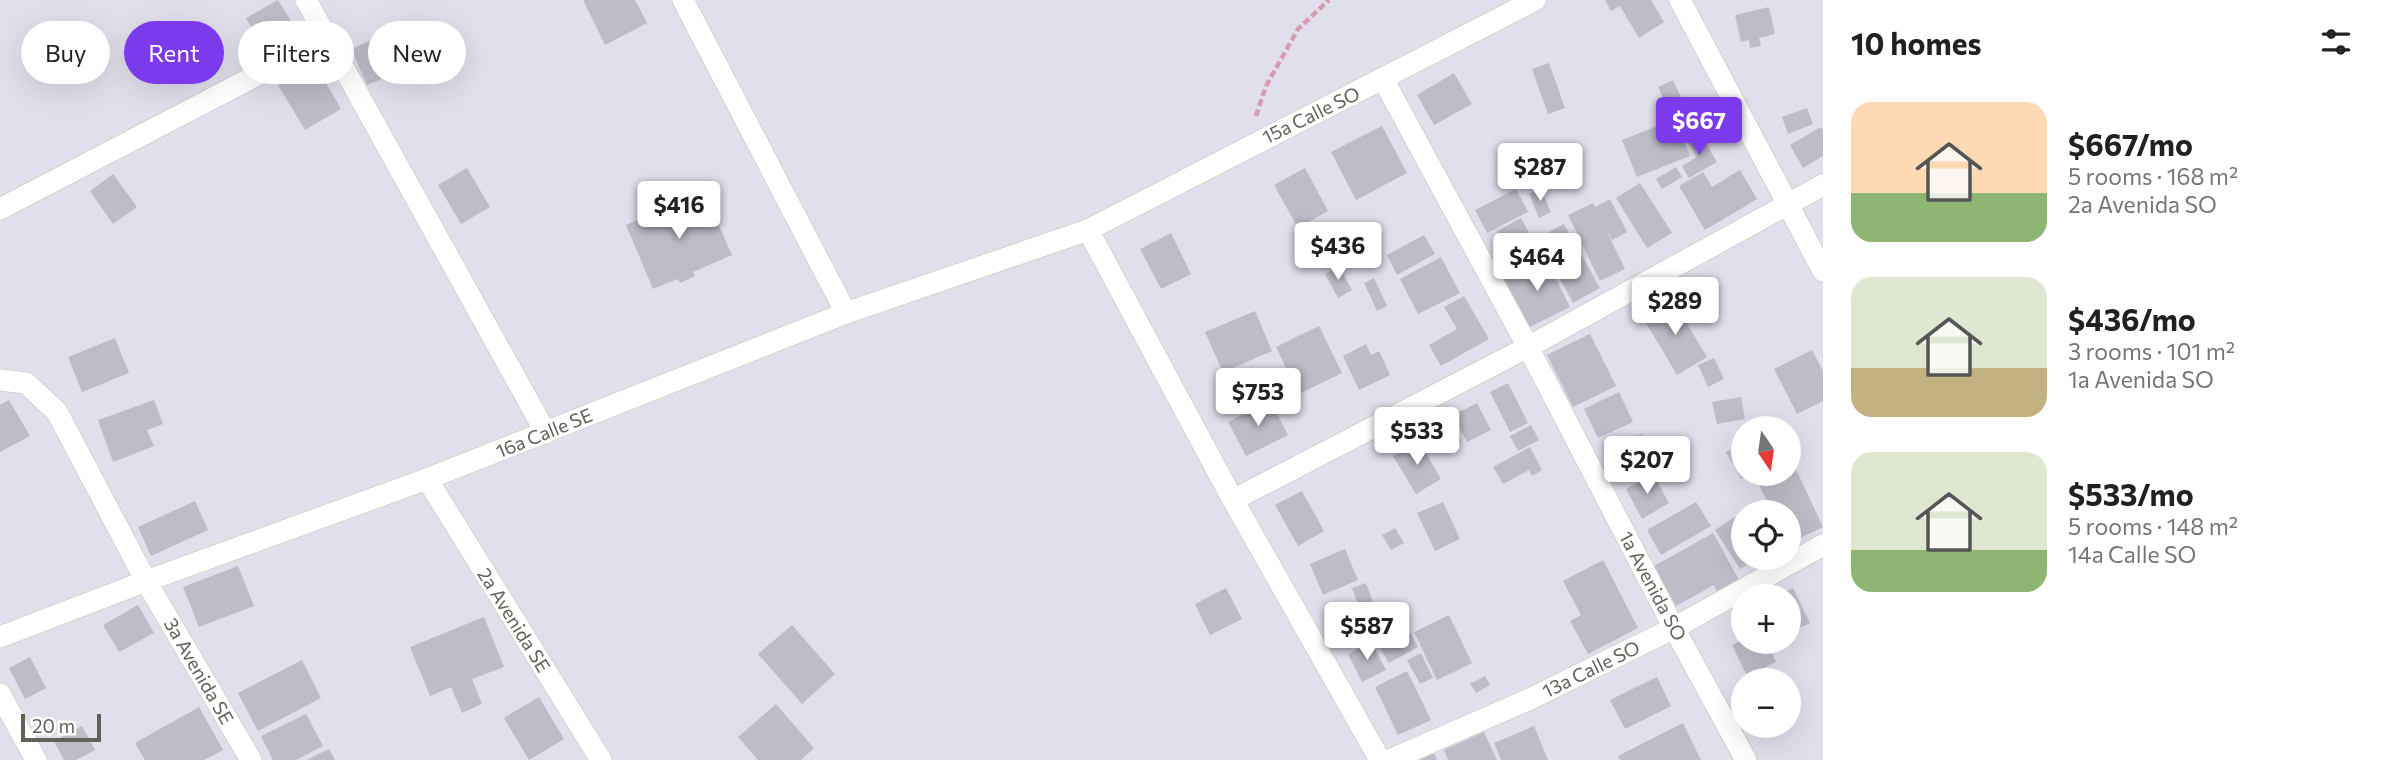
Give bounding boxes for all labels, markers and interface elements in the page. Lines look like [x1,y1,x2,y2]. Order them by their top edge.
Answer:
chip: Buy [21,21,110,84]
chip: Rent [124,21,224,84]
chip: Filters [238,21,354,84]
chip: New [368,21,466,84]
icon: filters [2317,23,2355,61]
text: 10 homes [1851,24,1981,61]
street label: 15a Calle SO [1258,81,1363,148]
pin: $667 [1658,97,1740,157]
text: $667 [1672,106,1726,134]
text: $667/mo [2068,125,2193,162]
icon: home [1907,130,1991,214]
pin: $287 [1499,144,1581,203]
text: $287 [1514,152,1566,180]
text: 5 rooms · 168 m² [2068,162,2238,190]
pin: $416 [638,182,720,241]
text: $416 [653,190,705,218]
text: 2a Avenida SO [2068,190,2217,218]
pin: $436 [1297,222,1379,282]
text: $436 [1311,231,1365,259]
pin: $464 [1496,233,1578,293]
text: $464 [1509,242,1565,270]
pin: $289 [1634,278,1716,337]
text: $289 [1648,286,1702,314]
text: $436/mo [2068,300,2196,337]
icon: home [1907,305,1991,389]
text: 3 rooms · 101 m² [2068,337,2235,365]
text: 1a Avenida SO [2068,365,2214,393]
pin: $753 [1217,368,1299,428]
text: $753 [1232,377,1284,405]
street label: 16a Calle SE [492,403,595,462]
pin: $533 [1376,407,1458,467]
text: $533 [1390,416,1444,444]
north arrow [1731,416,1801,486]
map controls [1731,416,1801,738]
pin: $207 [1606,436,1688,496]
text: $207 [1620,445,1674,473]
text: $533/mo [2068,475,2194,512]
icon: home [1907,480,1991,564]
button: locate [1731,500,1801,570]
text: 5 rooms · 148 m² [2068,512,2238,540]
street label: 1a Avenida SO [1615,527,1692,644]
text: 14a Calle SO [2068,540,2196,568]
street label: 2a Avenida SE [473,563,556,676]
button: + [1731,584,1801,654]
pin: $587 [1326,602,1408,662]
text: $587 [1340,611,1394,639]
street label: 3a Avenida SE [160,613,239,728]
street label: 13a Calle SO [1538,635,1643,702]
button: − [1731,668,1801,738]
scale bar [21,711,102,743]
text: 20 m [32,714,75,737]

